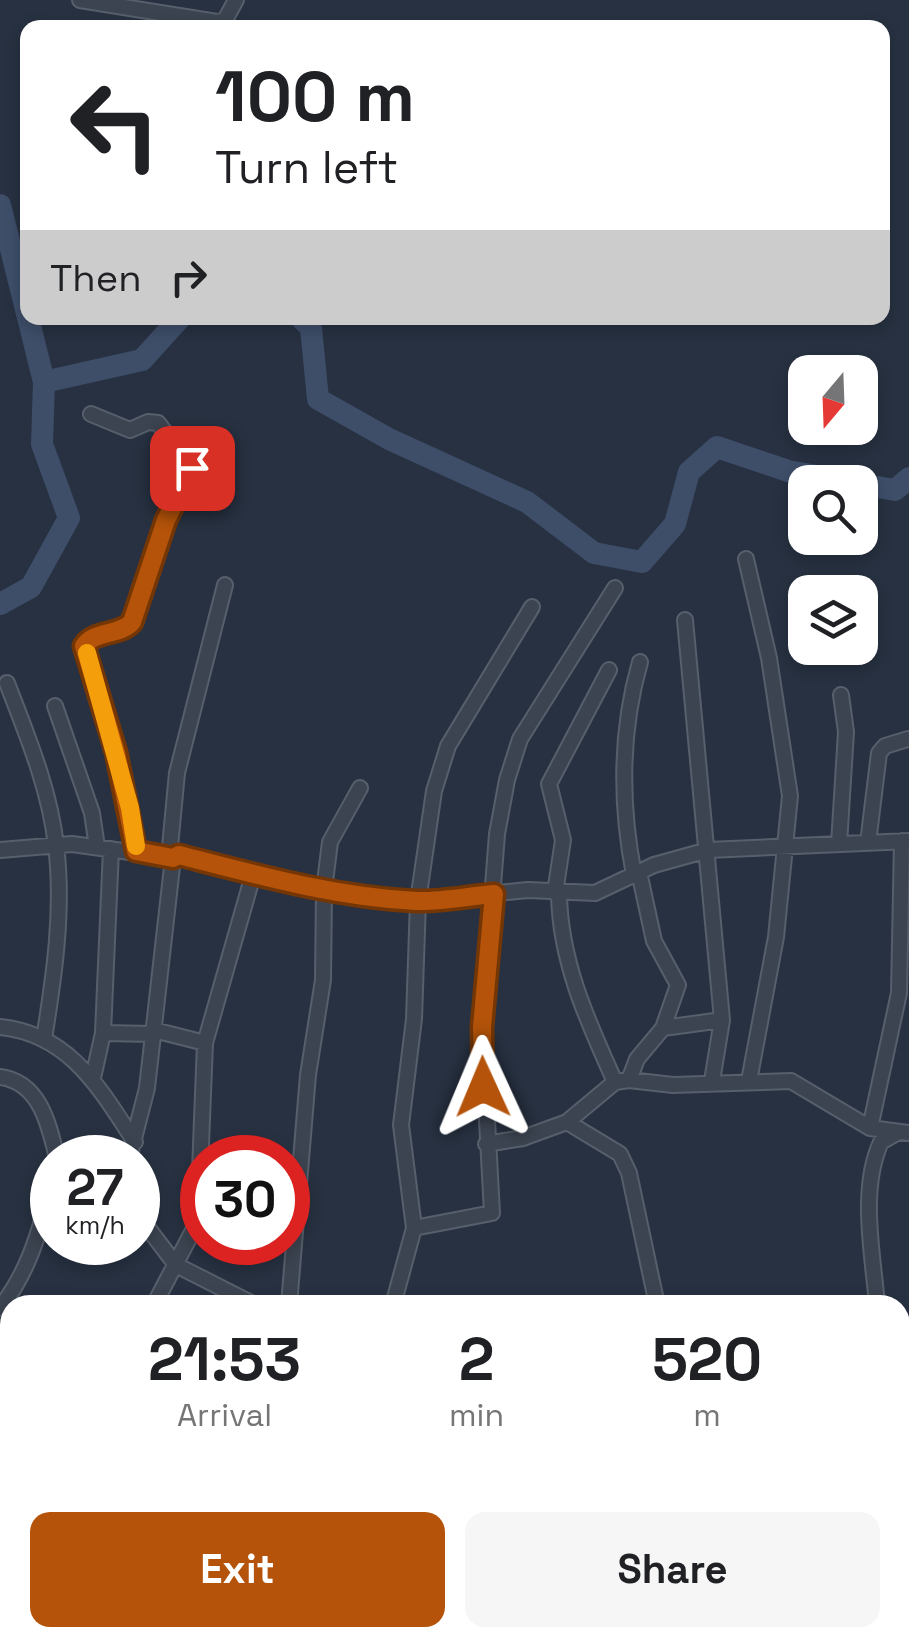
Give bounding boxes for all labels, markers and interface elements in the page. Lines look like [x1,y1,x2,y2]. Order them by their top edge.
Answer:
text: 100 m [215,52,415,141]
icon: left [50,60,180,190]
text: Turn left [215,139,398,196]
icon: right [161,250,216,305]
text: Then [50,254,141,302]
north arrow [788,355,878,445]
map controls [788,355,878,665]
pin [150,426,235,511]
icon: arrive [165,441,220,496]
button: search [788,465,878,555]
button: layers [788,575,878,665]
position arrow [431,1035,535,1139]
speed limit sign: 30 [180,1135,310,1265]
text: 27 [67,1156,123,1220]
text: km/h [65,1209,125,1241]
text: 21:53 [148,1321,301,1398]
text: 2 [459,1321,494,1398]
text: 520 [652,1321,762,1398]
text: Arrival [177,1395,272,1435]
text: min [449,1395,504,1435]
text: m [693,1395,721,1435]
button: Exit [30,1512,445,1627]
button: Share [465,1512,880,1627]

